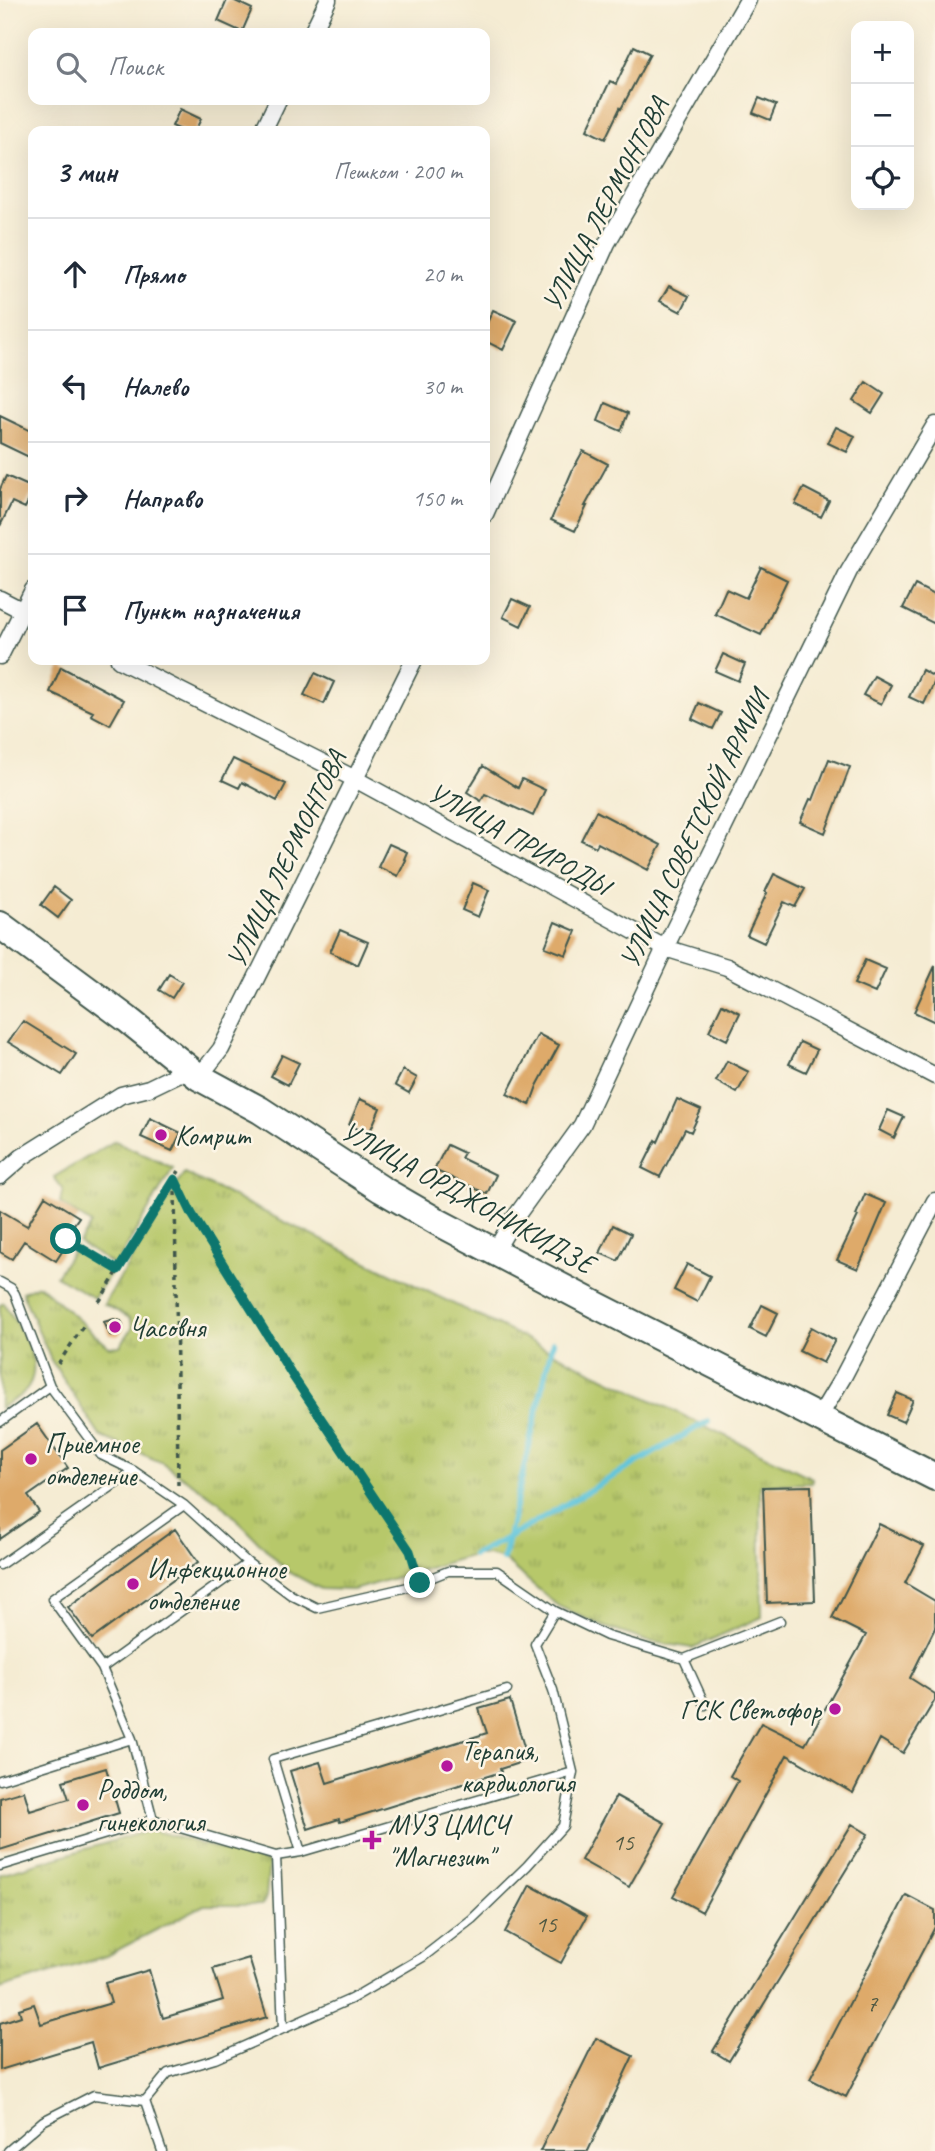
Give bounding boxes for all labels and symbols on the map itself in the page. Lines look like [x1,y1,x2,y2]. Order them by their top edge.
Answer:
street label: УЛИЦА ЛЕРМОНТОВА [534,89,677,317]
street label: УЛИЦА СОВЕТСКОЙ АРМИИ [612,681,778,973]
street label: УЛИЦА ЛЕРМОНТОВА [218,743,355,973]
street label: УЛИЦА ПРИРОДЫ [422,775,620,905]
street label: УЛИЦА ОРДЖОНИКИДЗЕ [335,1113,604,1283]
place label: Комрит [175,1118,252,1153]
marker: Комрит [153,1127,169,1143]
route start [50,1223,81,1254]
place label: Часовня [129,1310,207,1345]
marker: Часовня [107,1319,123,1335]
place label: Приемное отделение [45,1426,140,1493]
marker: Приемное отделение [23,1451,39,1467]
place label: Инфекционное отделение [147,1551,288,1618]
route end [404,1567,435,1598]
marker: Инфекционное отделение [125,1576,141,1592]
place label: ГСК Светофор [680,1692,822,1727]
marker: ГСК Светофор [827,1701,843,1717]
place label: Терапия, кардиология [461,1733,577,1800]
marker: Терапия, кардиология [439,1758,455,1774]
place label: Роддом, гинекология [97,1772,207,1839]
marker: Роддом, гинекология [75,1797,91,1813]
place label: МУЗ ЦМСЧ "Магнезит" [388,1807,513,1874]
house number: 15 [612,1827,635,1857]
marker: МУЗ ЦМСЧ "Магнезит" [362,1830,382,1850]
house number: 15 [535,1909,558,1939]
house number: 7 [867,1988,879,2018]

